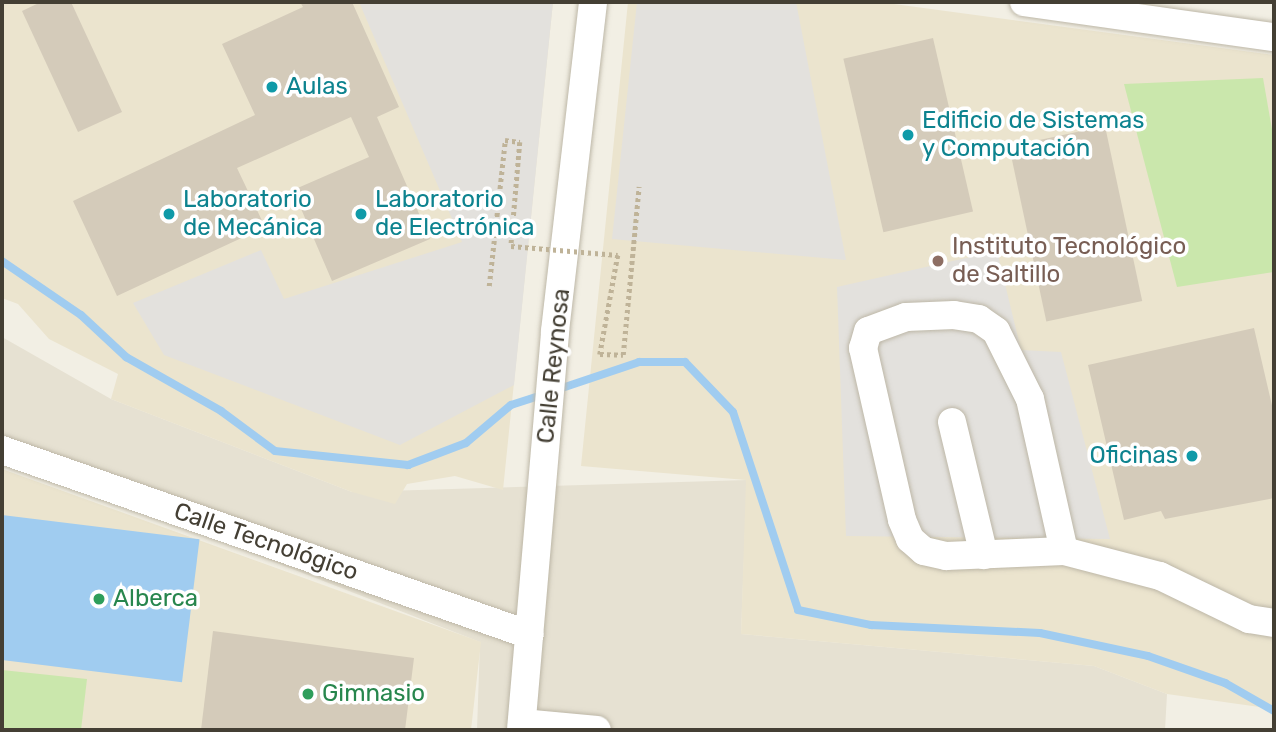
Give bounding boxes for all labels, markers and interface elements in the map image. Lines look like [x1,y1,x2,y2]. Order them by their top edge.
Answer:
place label: Aulas [286,73,348,101]
marker: Aulas [264,79,280,95]
place label: Edificio de Sistemas y Computación [922,107,1145,163]
marker: Edificio de Sistemas y Computación [900,127,916,143]
place label: Laboratorio de Mecánica [183,186,322,242]
place label: Laboratorio de Electrónica [375,186,535,242]
marker: Laboratorio de Mecánica [161,206,177,222]
marker: Laboratorio de Electrónica [353,206,369,222]
place label: Instituto Tecnológico de Saltillo [952,233,1187,289]
marker: Instituto Tecnológico de Saltillo [930,253,946,269]
street label: Calle Reynosa [532,287,576,445]
place label: Oficinas [1089,442,1178,470]
marker: Oficinas [1184,448,1200,464]
street label: Calle Tecnológico [170,497,362,587]
place label: Alberca [113,585,198,613]
marker: Alberca [91,591,107,607]
place label: Gimnasio [322,680,425,708]
marker: Gimnasio [300,686,316,702]

